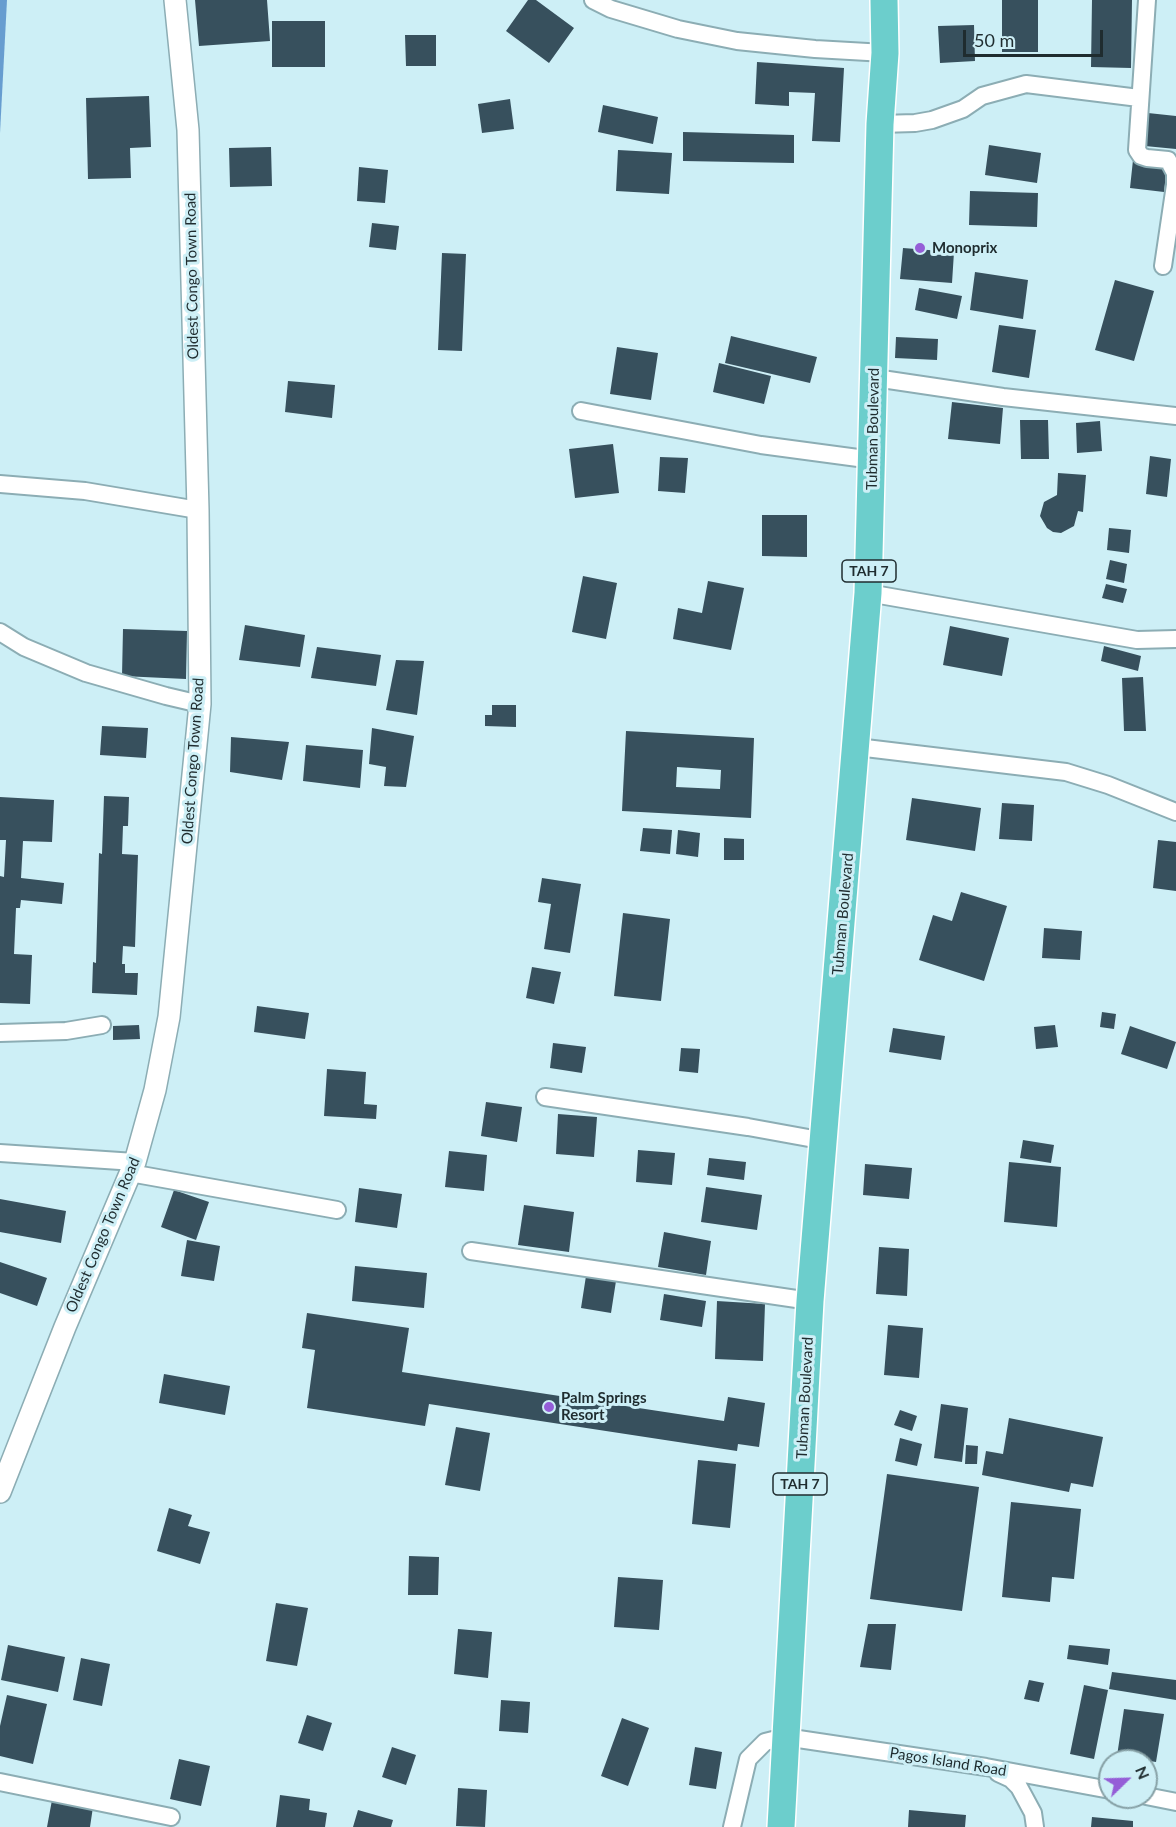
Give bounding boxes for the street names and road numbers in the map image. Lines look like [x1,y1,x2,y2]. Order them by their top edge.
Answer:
street label: Oldest Congo Town Road [182,192,202,360]
street label: Tubman Boulevard [863,368,883,490]
road number: TAH 7 [842,560,896,582]
street label: Oldest Congo Town Road [178,677,208,845]
street label: Tubman Boulevard [829,852,857,976]
street label: Oldest Congo Town Road [62,1155,144,1315]
street label: Tubman Boulevard [793,1336,817,1460]
road number: TAH 7 [773,1473,827,1495]
street label: Pagos Island Road [888,1744,1008,1780]

